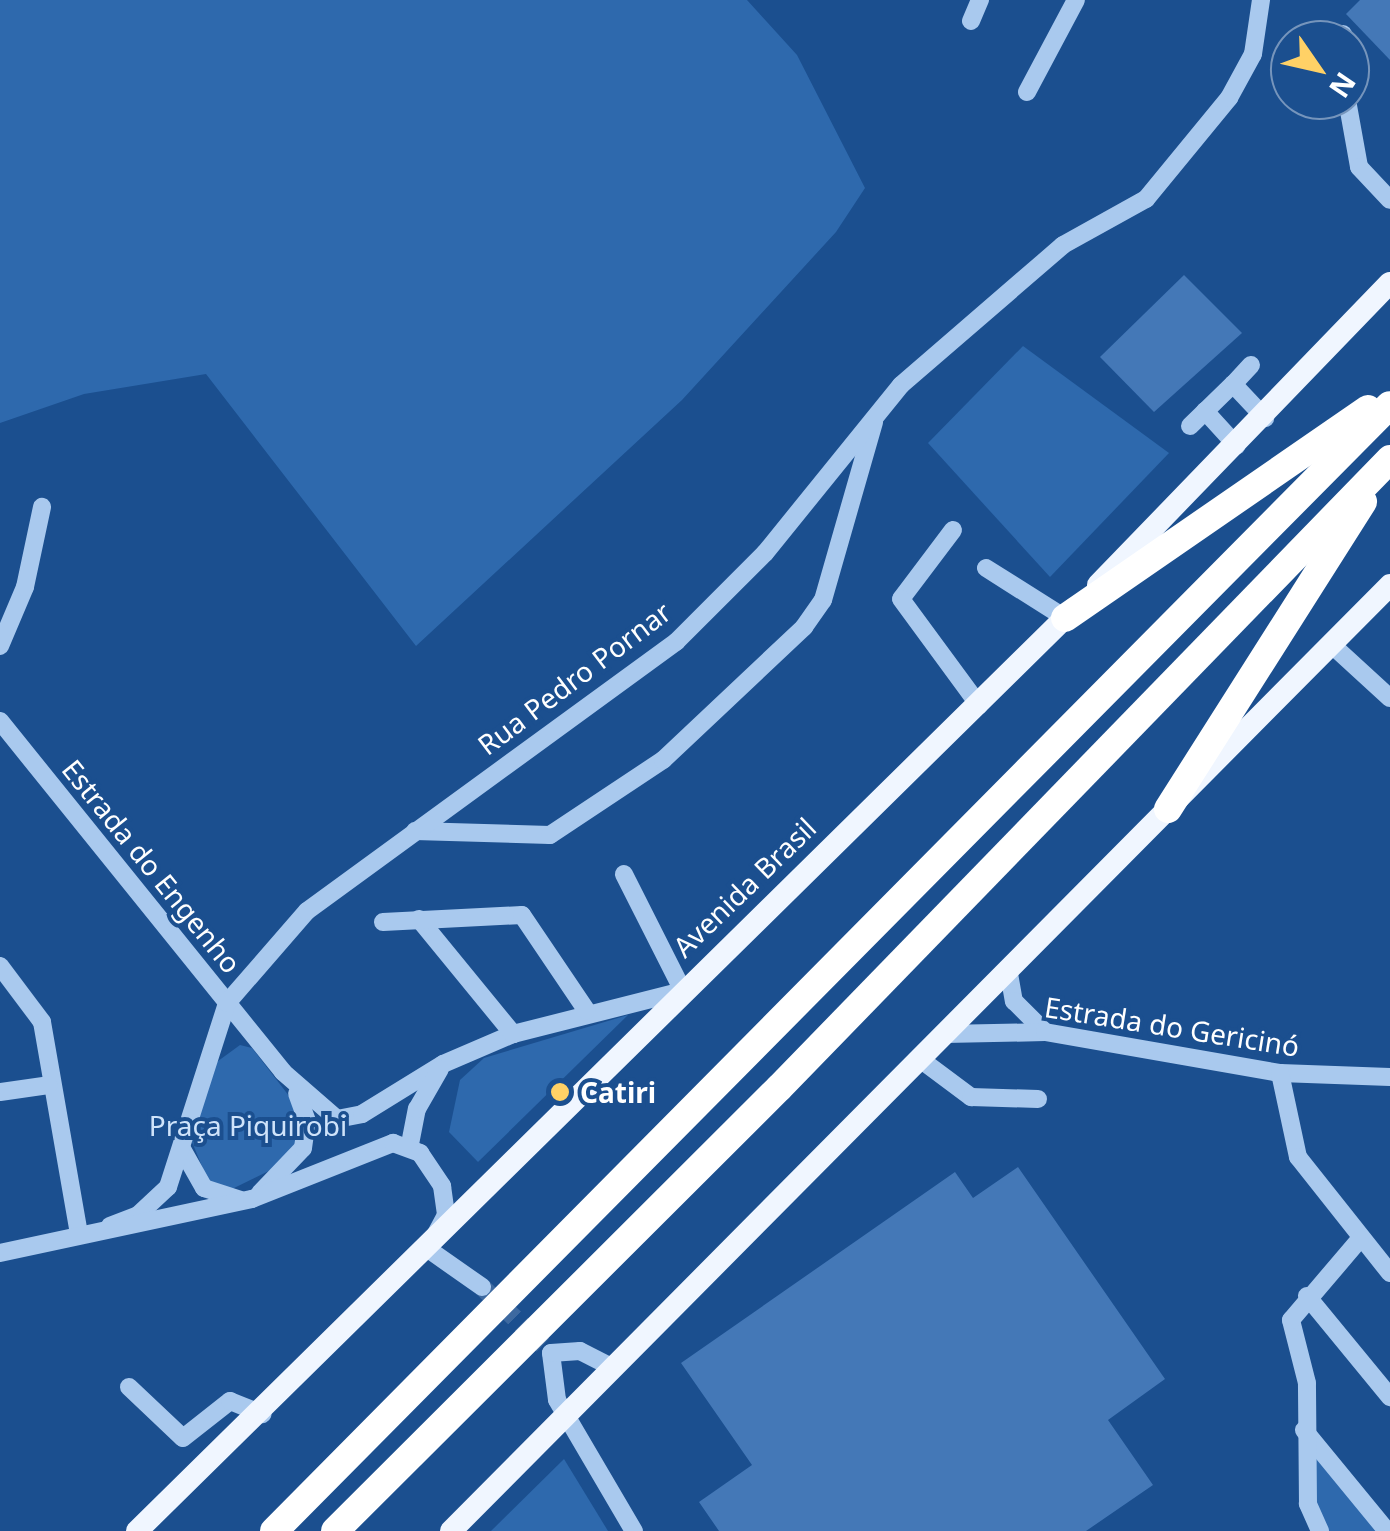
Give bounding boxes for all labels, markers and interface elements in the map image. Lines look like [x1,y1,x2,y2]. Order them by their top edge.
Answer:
north arrow [1270,20,1370,120]
text: N [1321,66,1365,106]
street label: Rua Pedro Pornar [471,595,677,761]
street label: Estrada do Engenho [56,753,248,979]
street label: Avenida Brasil [666,811,822,963]
street label: Estrada do Gericinó [1042,989,1302,1063]
place label: Catiri [580,1075,656,1109]
marker: Catiri [549,1081,571,1103]
park label: Praça Piquirobi [149,1108,347,1142]

